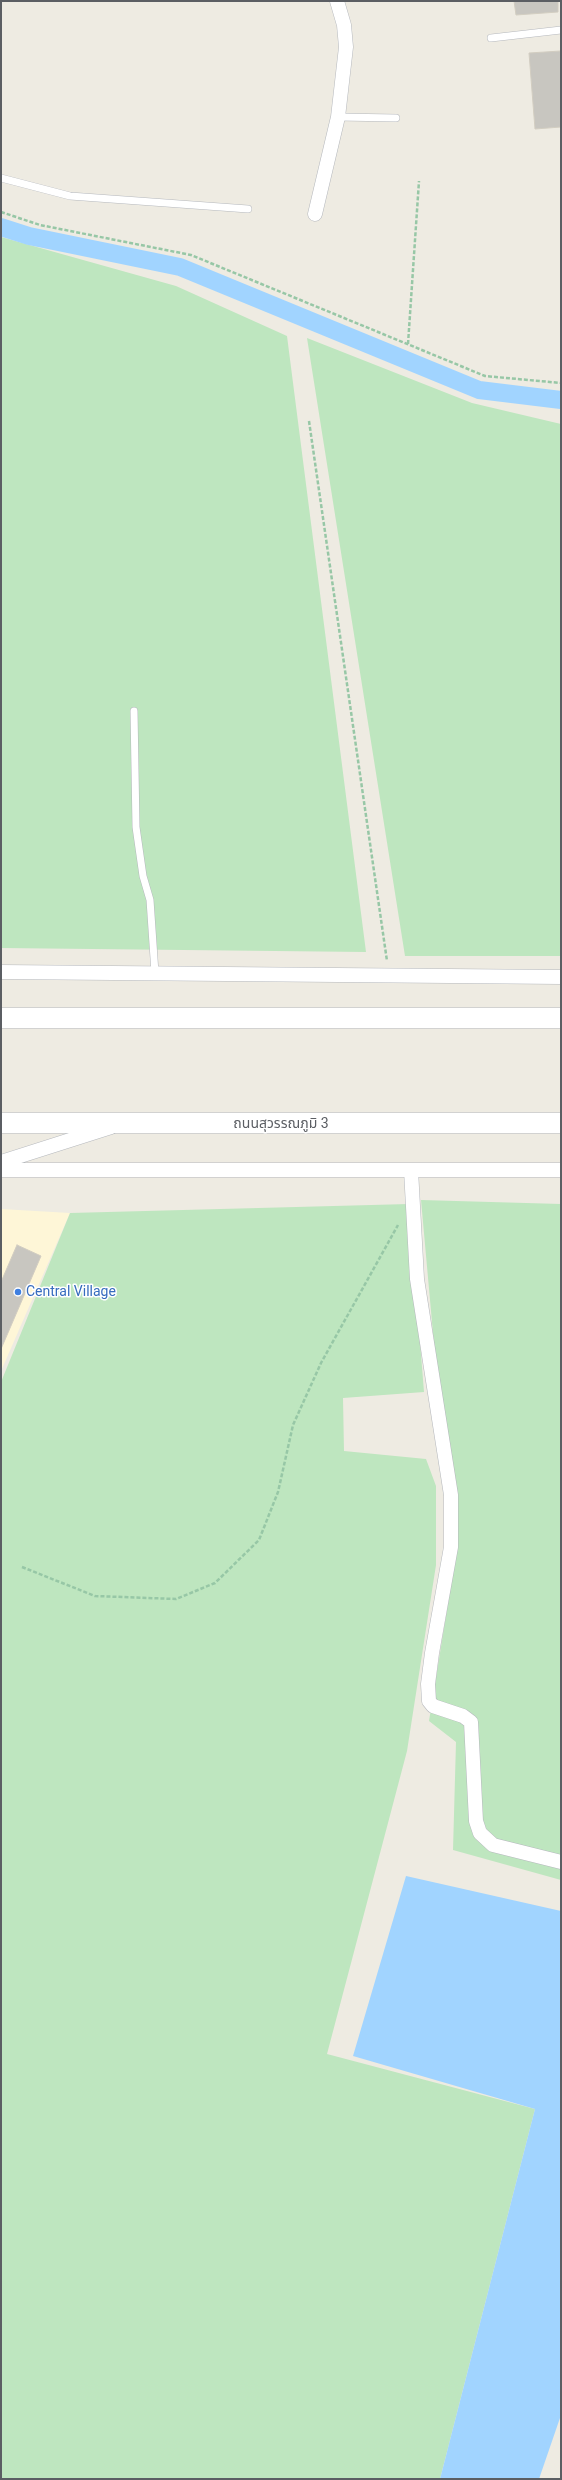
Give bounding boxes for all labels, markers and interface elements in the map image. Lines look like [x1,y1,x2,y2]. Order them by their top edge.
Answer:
street label: ถนนสุวรรณภูมิ 3 [233,1116,329,1132]
place label: Central Village [26,1284,116,1300]
marker: Central Village [13,1287,23,1297]

